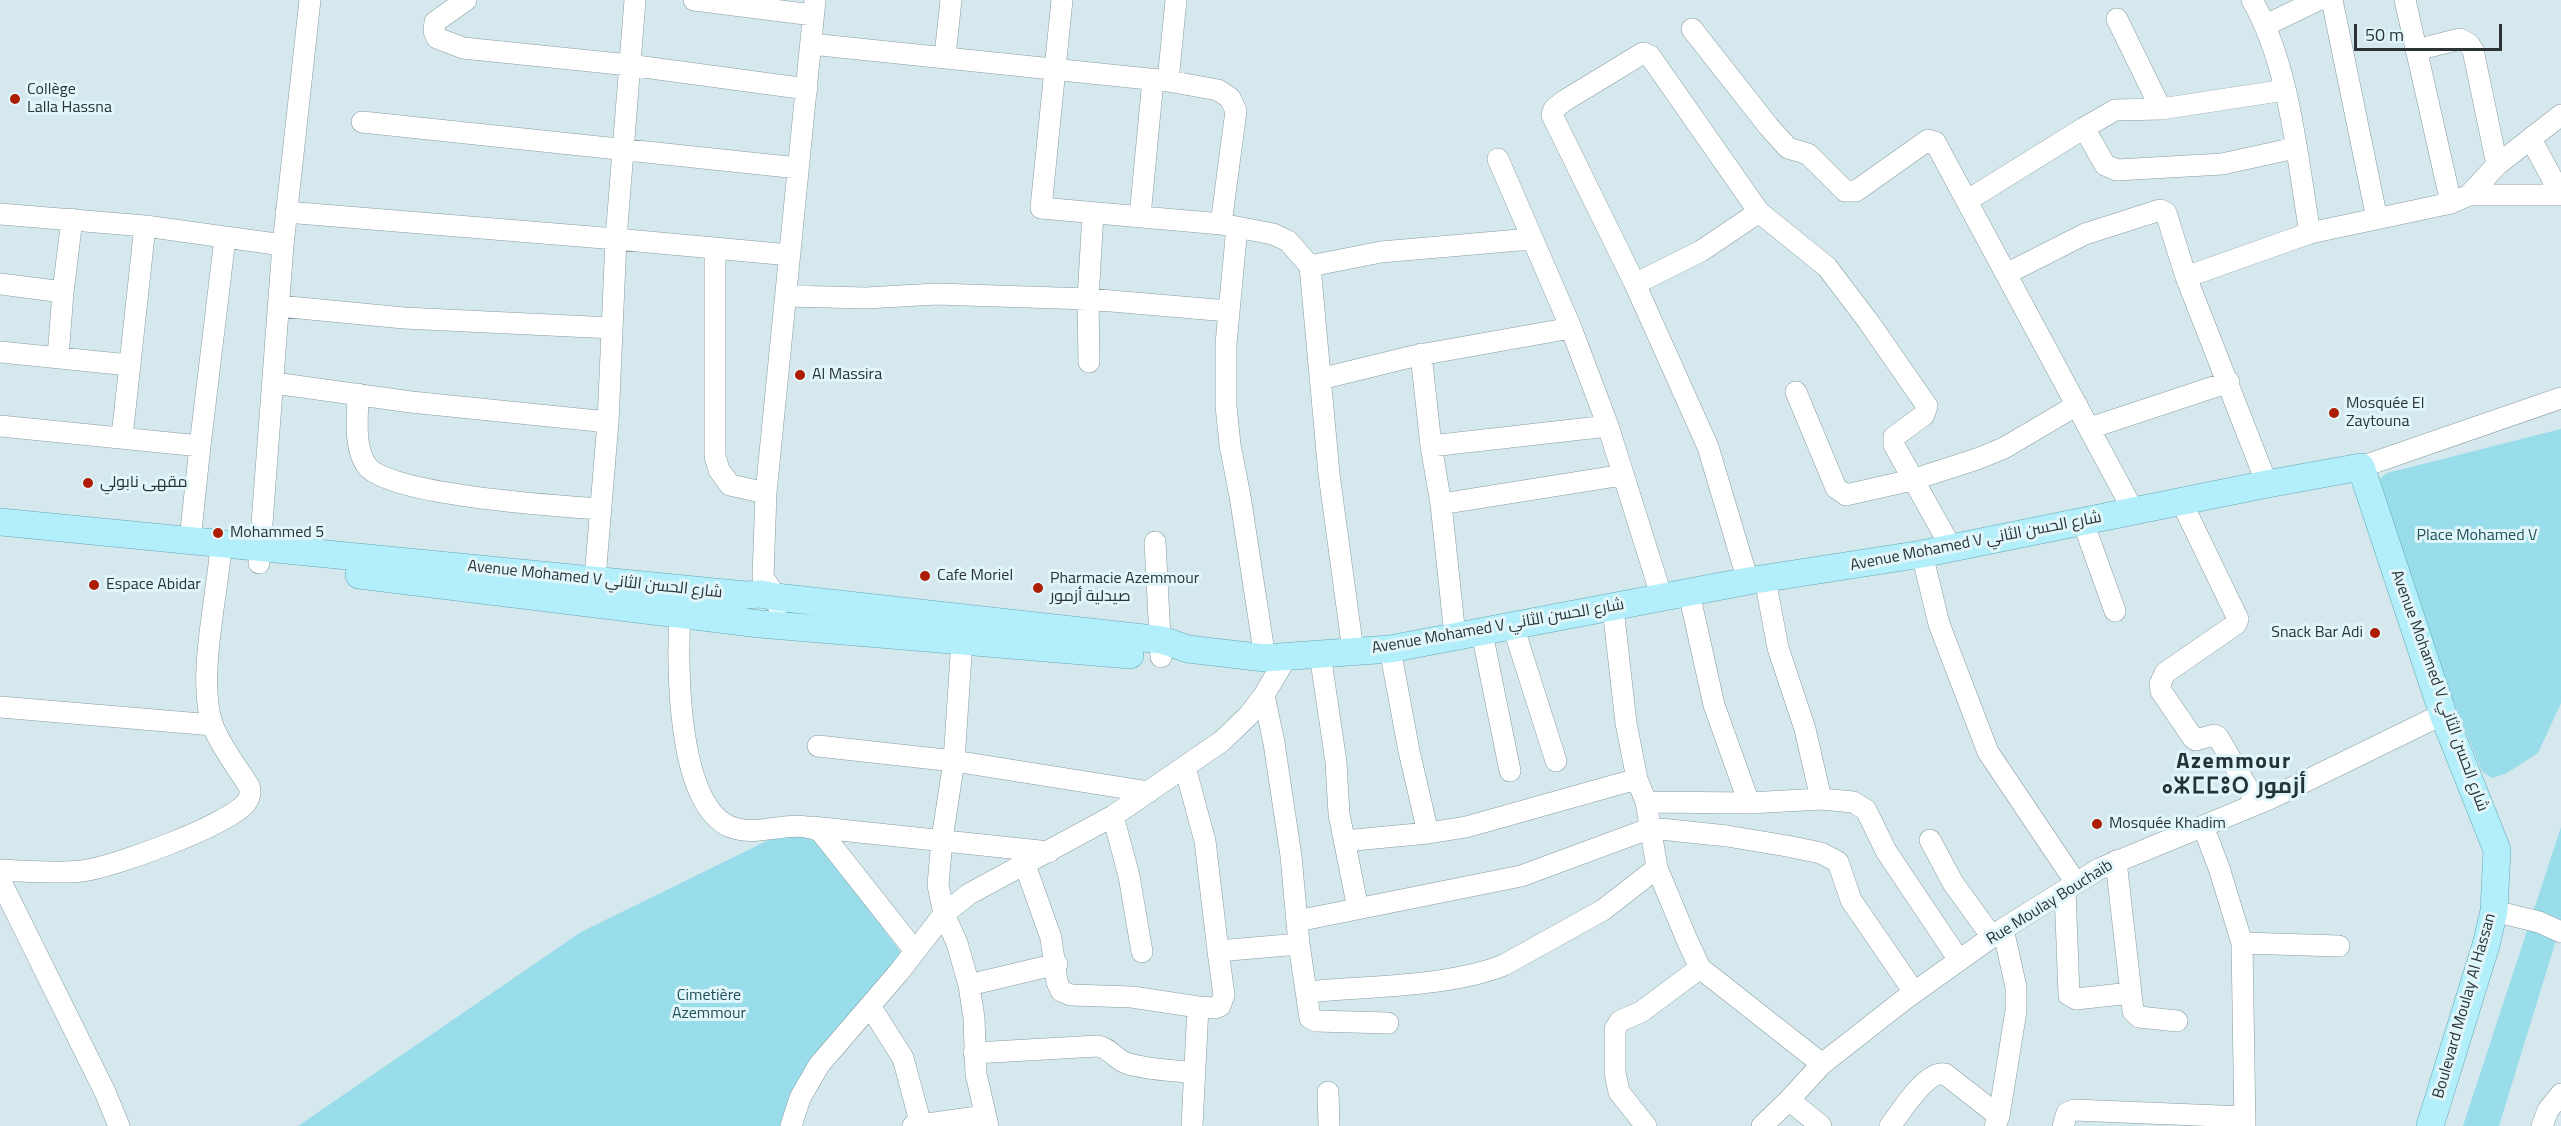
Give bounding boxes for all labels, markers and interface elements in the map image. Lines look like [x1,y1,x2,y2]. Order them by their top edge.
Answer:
scale bar [2357,12,2506,50]
text: 50 m [2365,21,2404,48]
place label: Collège Lalla Hassna [27,80,112,118]
marker: Collège Lalla Hassna [8,92,22,106]
place label: Al Massira [812,365,882,385]
marker: Al Massira [793,368,807,382]
place label: Mosquée El Zaytouna [2346,394,2424,432]
marker: Mosquée El Zaytouna [2327,406,2341,420]
place label: مقهى نابولي [100,473,188,493]
marker: مقهى نابولي [81,476,95,490]
street label: Avenue Mohamed V شارع الحسن الثاني [1849,508,2103,576]
place label: Mohammed 5 [230,523,324,543]
marker: Mohammed 5 [211,526,225,540]
park label: Place Mohamed V [2417,526,2537,546]
street label: Avenue Mohamed V شارع الحسن الثاني [467,557,723,603]
place label: Cafe Moriel [937,566,1013,586]
street label: Avenue Mohamed V شارع الحسن الثاني [2386,568,2492,814]
marker: Cafe Moriel [918,569,932,583]
place label: Pharmacie Azemmour صيدلية أزمور [1050,569,1199,607]
place label: Espace Abidar [106,575,201,595]
marker: Espace Abidar [87,578,101,592]
marker: Pharmacie Azemmour صيدلية أزمور [1031,581,1045,595]
street label: Avenue Mohamed V شارع الحسن الثاني [1370,595,1626,659]
place label: Snack Bar Adi [2271,623,2363,643]
marker: Snack Bar Adi [2368,626,2382,640]
district label: Azemmour ⴰⵣⵎⵎⵓⵔ أزمور [2167,750,2301,802]
place label: Mosquée Khadim [2109,814,2226,834]
marker: Mosquée Khadim [2090,817,2104,831]
street label: Rue Moulay Bouchaib [1983,856,2117,950]
street label: Boulevard Moulay Al Hassan [2429,911,2501,1101]
park label: Cimetière Azemmour [672,986,746,1024]

